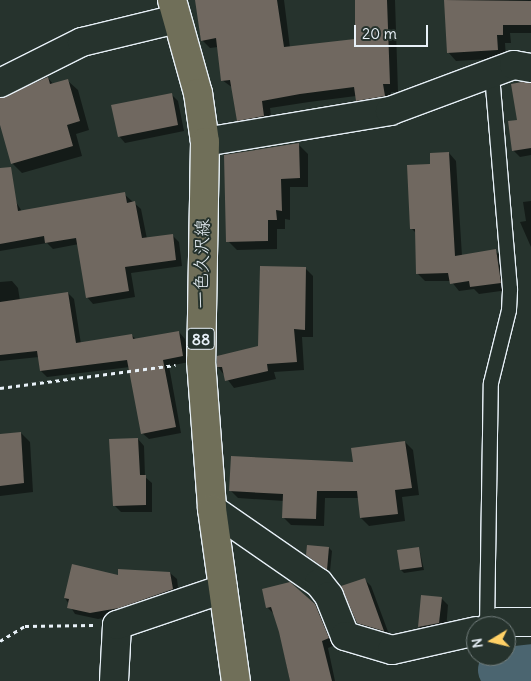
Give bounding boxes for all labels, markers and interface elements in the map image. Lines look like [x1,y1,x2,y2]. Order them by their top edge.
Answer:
scale bar [356,15,430,47]
text: 20 m [362,24,397,43]
street label: 一色久沢線 [190,219,214,309]
road number: 88 [186,326,216,352]
north arrow [466,616,516,666]
text: N [468,637,487,649]

